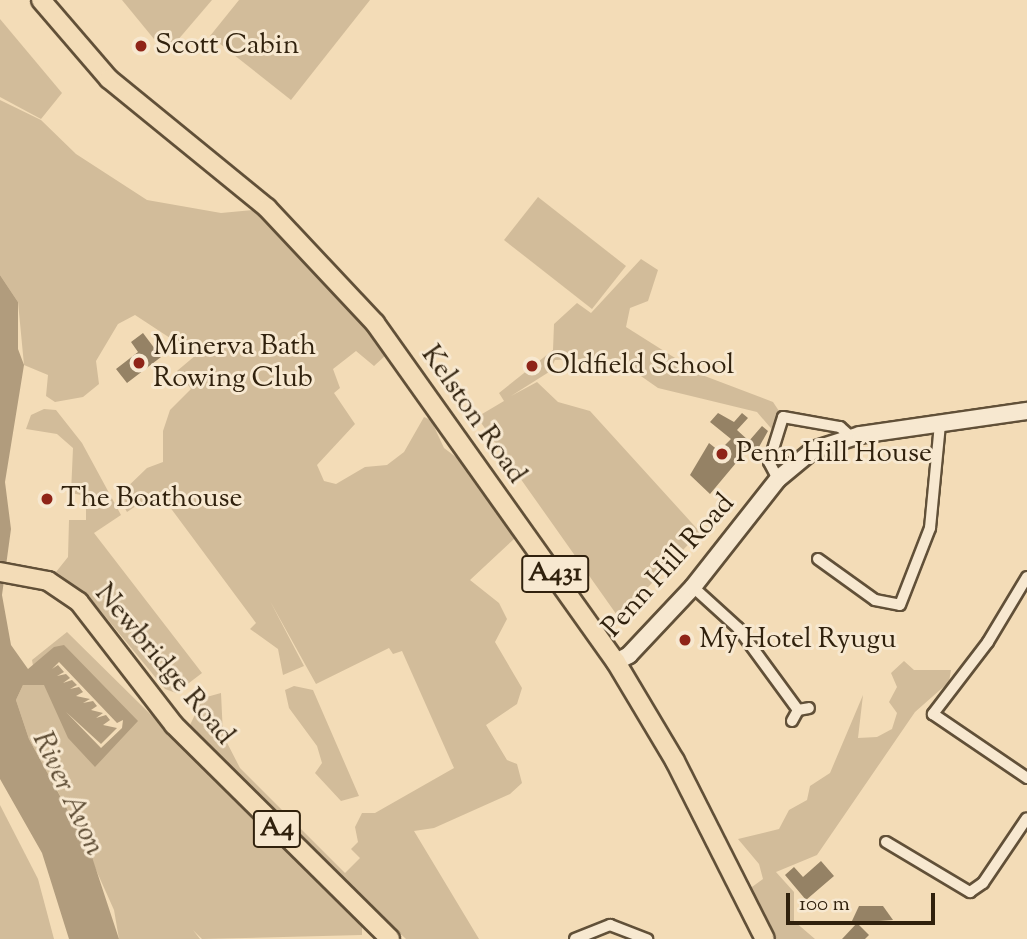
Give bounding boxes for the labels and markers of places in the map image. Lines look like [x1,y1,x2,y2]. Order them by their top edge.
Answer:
place label: Scott Cabin [155,29,299,63]
marker: Scott Cabin [133,38,149,54]
place label: Minerva Bath Rowing Club [153,330,316,396]
place label: Oldfield School [546,349,734,383]
marker: Minerva Bath Rowing Club [131,355,147,371]
marker: Oldfield School [524,358,540,374]
place label: Penn Hill House [736,437,932,471]
marker: Penn Hill House [714,446,730,462]
place label: The Boathouse [61,482,243,516]
marker: The Boathouse [39,491,55,507]
place label: My Hotel Ryugu [699,623,896,657]
marker: My Hotel Ryugu [677,632,693,648]

